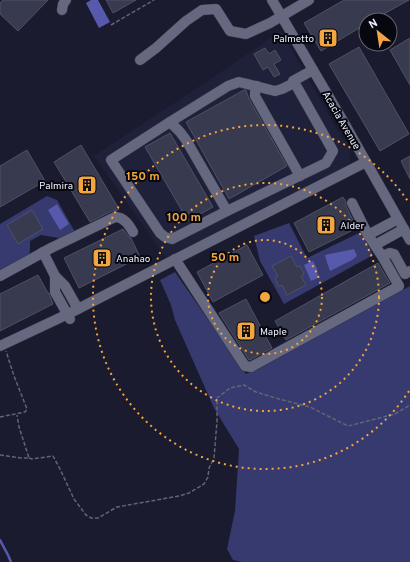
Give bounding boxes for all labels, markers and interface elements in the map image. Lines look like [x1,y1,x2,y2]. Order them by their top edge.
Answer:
north arrow [358,12,398,52]
text: N [367,16,380,32]
building icon: Palmetto [317,27,339,49]
place label: Palmetto [273,33,314,46]
street label: Acacia Avenue [319,89,363,152]
text: 150 m [126,169,160,185]
building icon: Palmira [76,174,98,196]
place label: Palmira [39,180,73,193]
text: 100 m [167,210,201,226]
building icon: Alder [315,214,337,236]
place label: Alder [340,220,365,233]
building icon: Anahao [91,247,113,269]
text: 50 m [211,250,239,266]
place label: Anahao [116,253,151,266]
centre of rings [258,290,272,304]
building icon: Maple [235,320,257,342]
place label: Maple [260,326,287,339]

